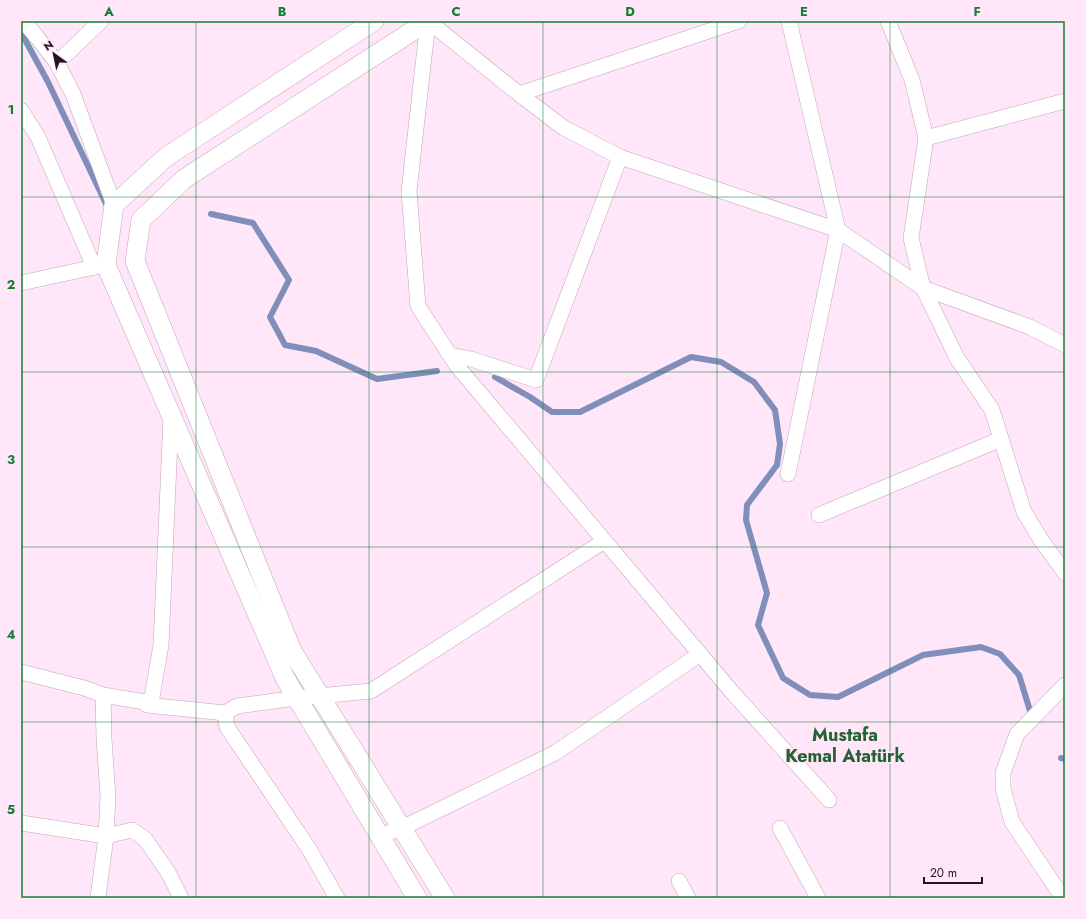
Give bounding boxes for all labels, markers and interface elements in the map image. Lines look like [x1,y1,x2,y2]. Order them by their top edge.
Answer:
text: A [103,2,114,21]
text: B [278,2,287,21]
text: C [451,2,461,21]
text: D [625,2,635,21]
text: E [800,2,808,21]
text: F [973,2,981,21]
north arrow [34,34,74,74]
text: N [41,37,57,55]
text: 1 [8,100,14,119]
text: 2 [7,275,15,294]
text: 3 [7,450,15,469]
text: 4 [6,625,16,644]
district label: Mustafa Kemal Atatürk [785,722,905,769]
text: 5 [7,800,15,819]
scale bar [924,859,982,885]
text: 20 m [930,864,957,882]

